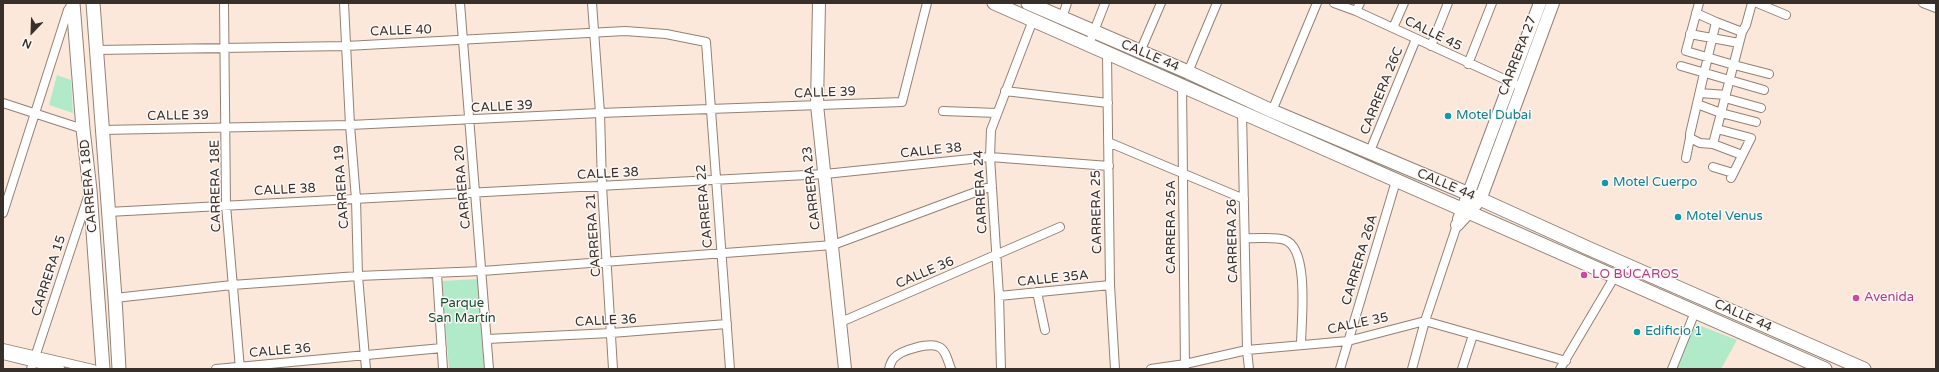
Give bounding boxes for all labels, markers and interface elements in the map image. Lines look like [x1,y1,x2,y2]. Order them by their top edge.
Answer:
north arrow [12,12,52,52]
street label: CALLE 45 [1402,13,1464,55]
street label: CARRERA 27 [1496,14,1540,98]
street label: CALLE 40 [370,22,432,40]
text: N [21,36,34,51]
street label: CALLE 44 [1119,37,1181,75]
street label: CARRERA 26C [1357,45,1407,137]
street label: CALLE 39 [794,84,856,102]
street label: CALLE 39 [471,98,533,116]
street label: CALLE 39 [147,108,209,124]
place label: Motel Dubai [1456,108,1531,124]
marker: Motel Dubai [1443,111,1453,121]
street label: CARRERA 18D [77,139,101,233]
street label: CARRERA 18E [207,140,225,232]
street label: CALLE 38 [899,140,963,162]
street label: CARRERA 19 [331,144,353,230]
street label: CARRERA 20 [452,144,474,230]
street label: CARRERA 23 [800,145,824,231]
street label: CARRERA 24 [971,150,991,234]
street label: CARRERA 22 [694,163,716,249]
street label: CALLE 38 [577,165,639,183]
street label: CALLE 44 [1415,166,1477,204]
street label: CARRERA 25 [1088,170,1106,254]
place label: Motel Cuerpo [1613,175,1697,191]
marker: Motel Cuerpo [1600,178,1610,188]
street label: CARRERA 25A [1164,180,1180,274]
street label: CALLE 38 [254,181,316,199]
street label: CARRERA 21 [583,192,605,278]
street label: CARRERA 26 [1224,199,1242,283]
place label: Motel Venus [1686,209,1763,225]
marker: Motel Venus [1673,212,1683,222]
street label: CARRERA 26A [1339,213,1381,307]
street label: CARRERA 15 [29,234,69,318]
street label: CALLE 36 [894,254,956,292]
place label: LO BÚCAROS [1592,267,1679,283]
street label: CALLE 35A [1017,268,1089,290]
marker: LO BÚCAROS [1579,270,1589,280]
place label: Avenida [1864,290,1914,306]
marker: Avenida [1851,293,1861,303]
park label: Parque San Martín [428,296,496,327]
street label: CALLE 44 [1712,296,1774,336]
street label: CALLE 35 [1326,310,1390,338]
street label: CALLE 36 [575,312,637,330]
place label: Edificio 1 [1645,324,1702,340]
marker: Edificio 1 [1632,327,1642,337]
street label: CALLE 36 [249,341,311,361]

